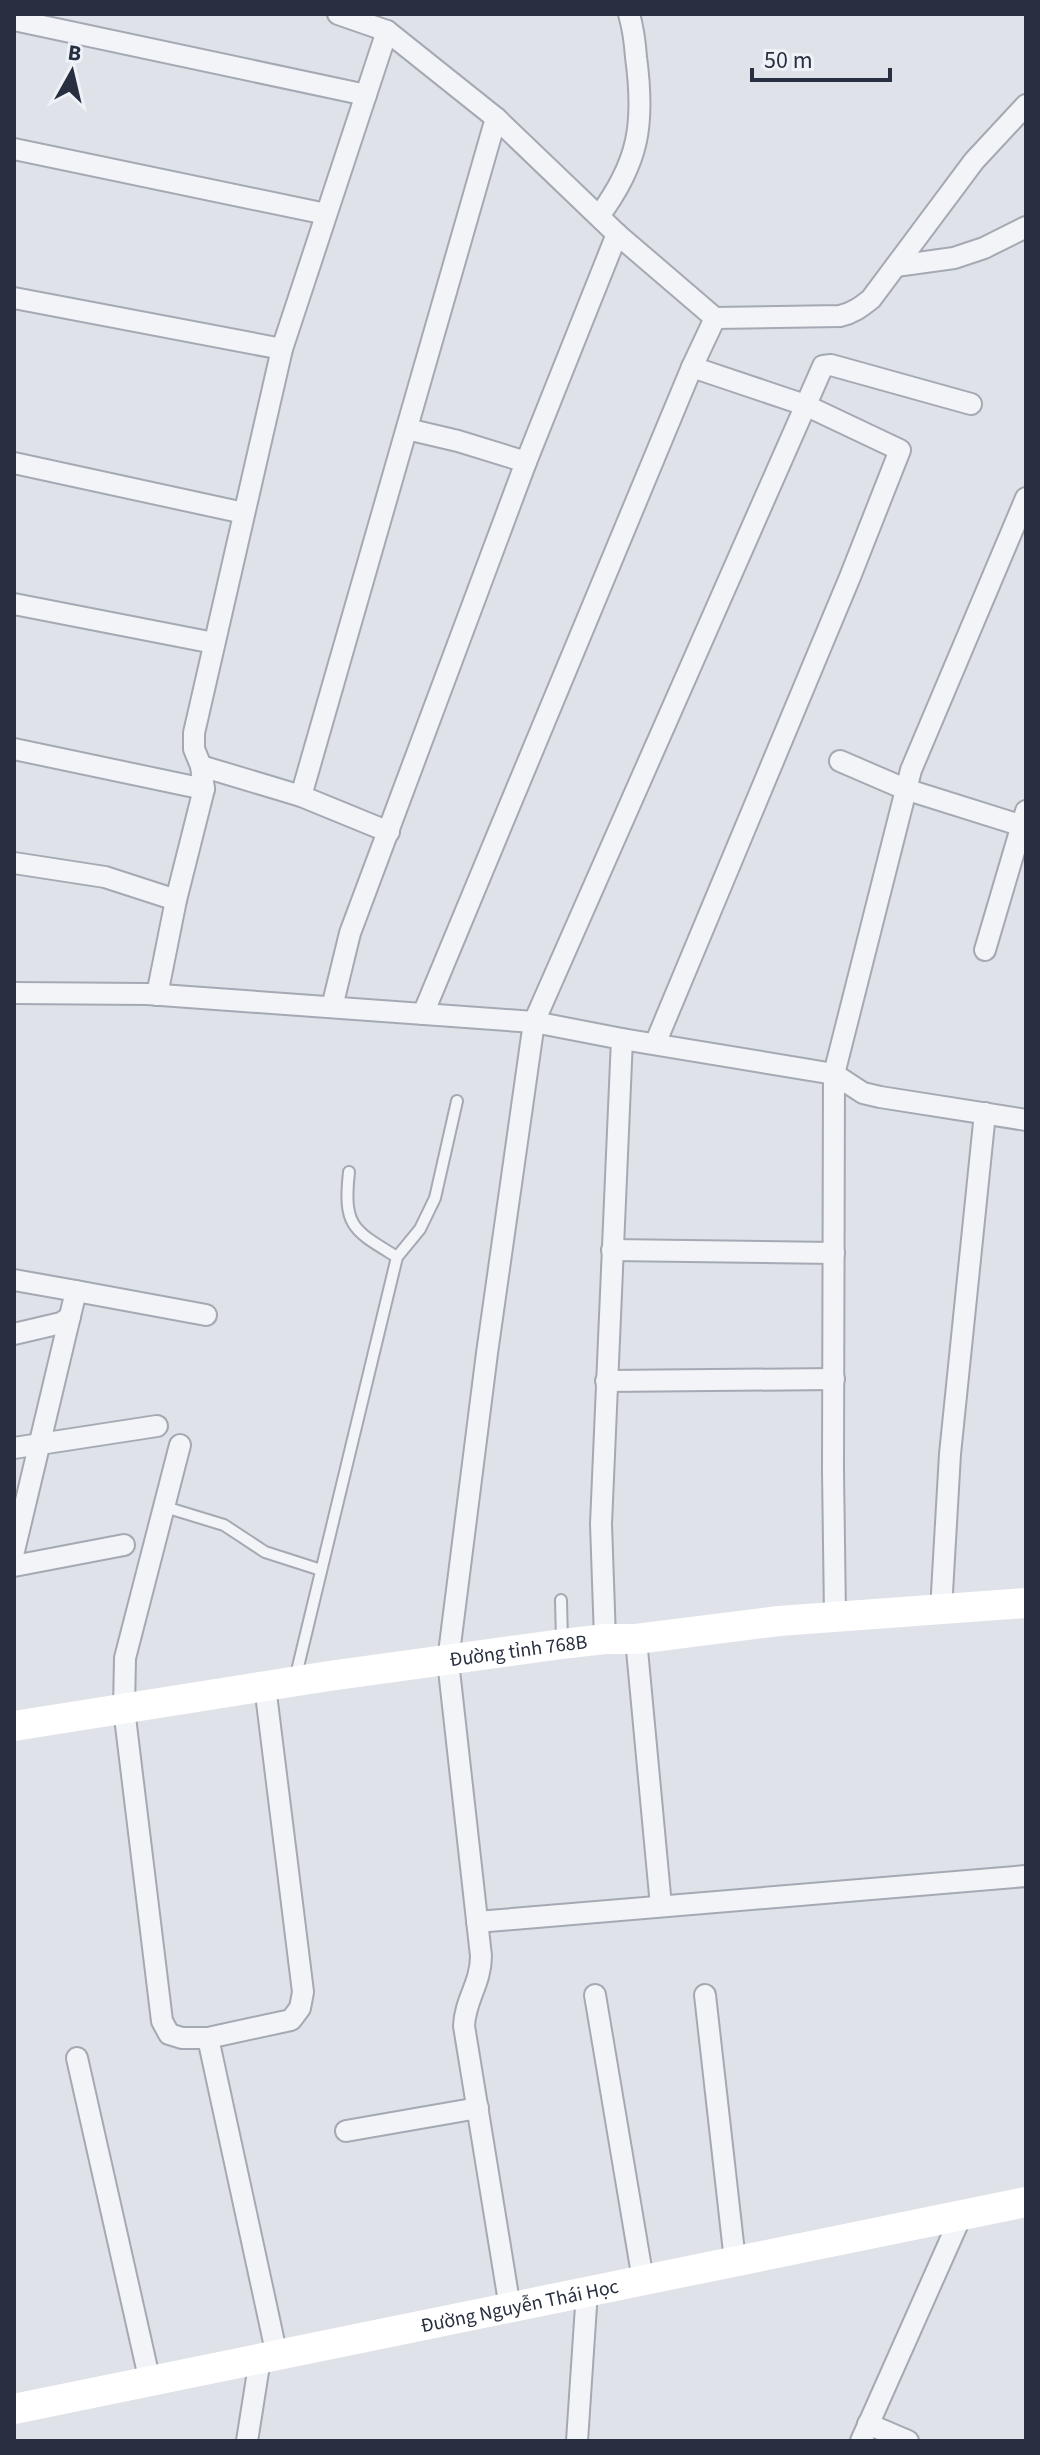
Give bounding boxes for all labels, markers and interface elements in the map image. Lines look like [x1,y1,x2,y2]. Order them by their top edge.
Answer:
north arrow [32,32,112,112]
scale bar [752,32,890,82]
text: B [66,36,83,70]
text: 50 m [764,43,813,78]
street label: Đường tỉnh 768B [448,1628,589,1674]
street label: Đường Nguyễn Thái Học [418,2273,621,2340]

